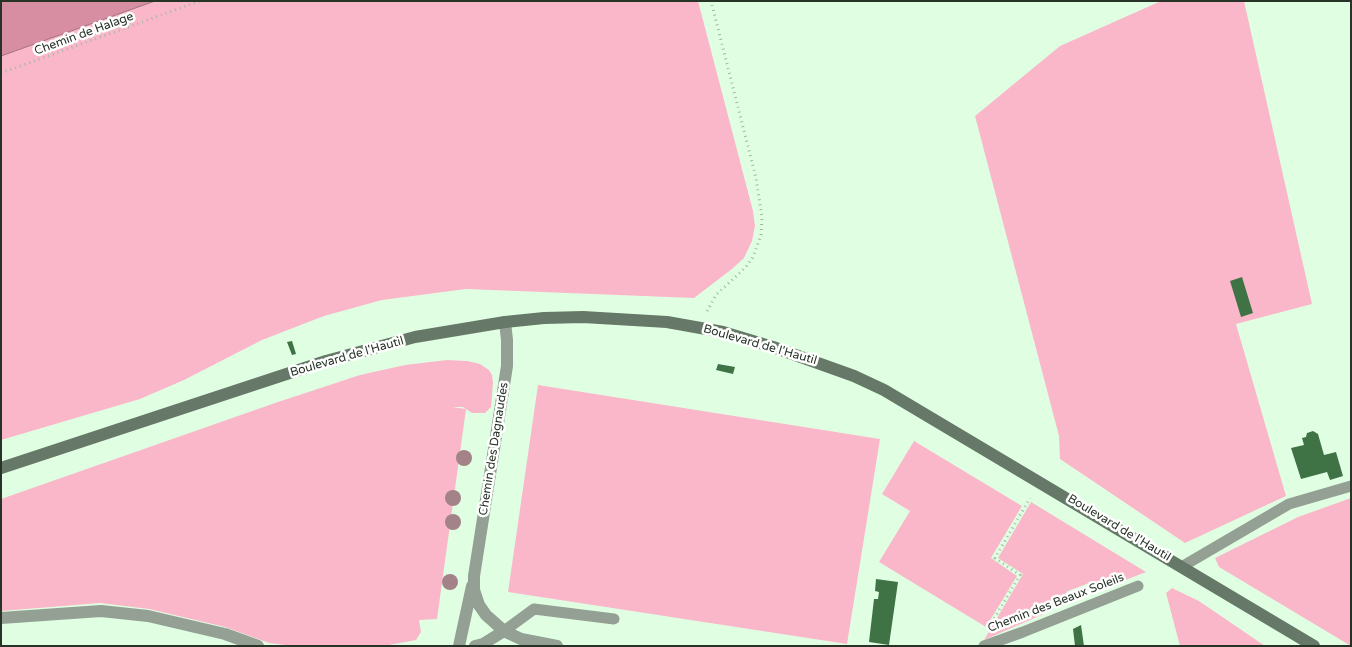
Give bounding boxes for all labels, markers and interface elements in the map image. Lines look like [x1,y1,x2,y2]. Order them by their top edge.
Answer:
street label: Chemin de Halage [33,9,135,59]
street label: Boulevard de l'Hautil [702,322,818,368]
street label: Boulevard de l'Hautil [289,334,405,380]
street label: Chemin des Dagnaudes [476,381,512,517]
street label: Boulevard de l'Hautil [1065,492,1173,564]
street label: Chemin des Beaux Soleils [986,570,1126,636]

